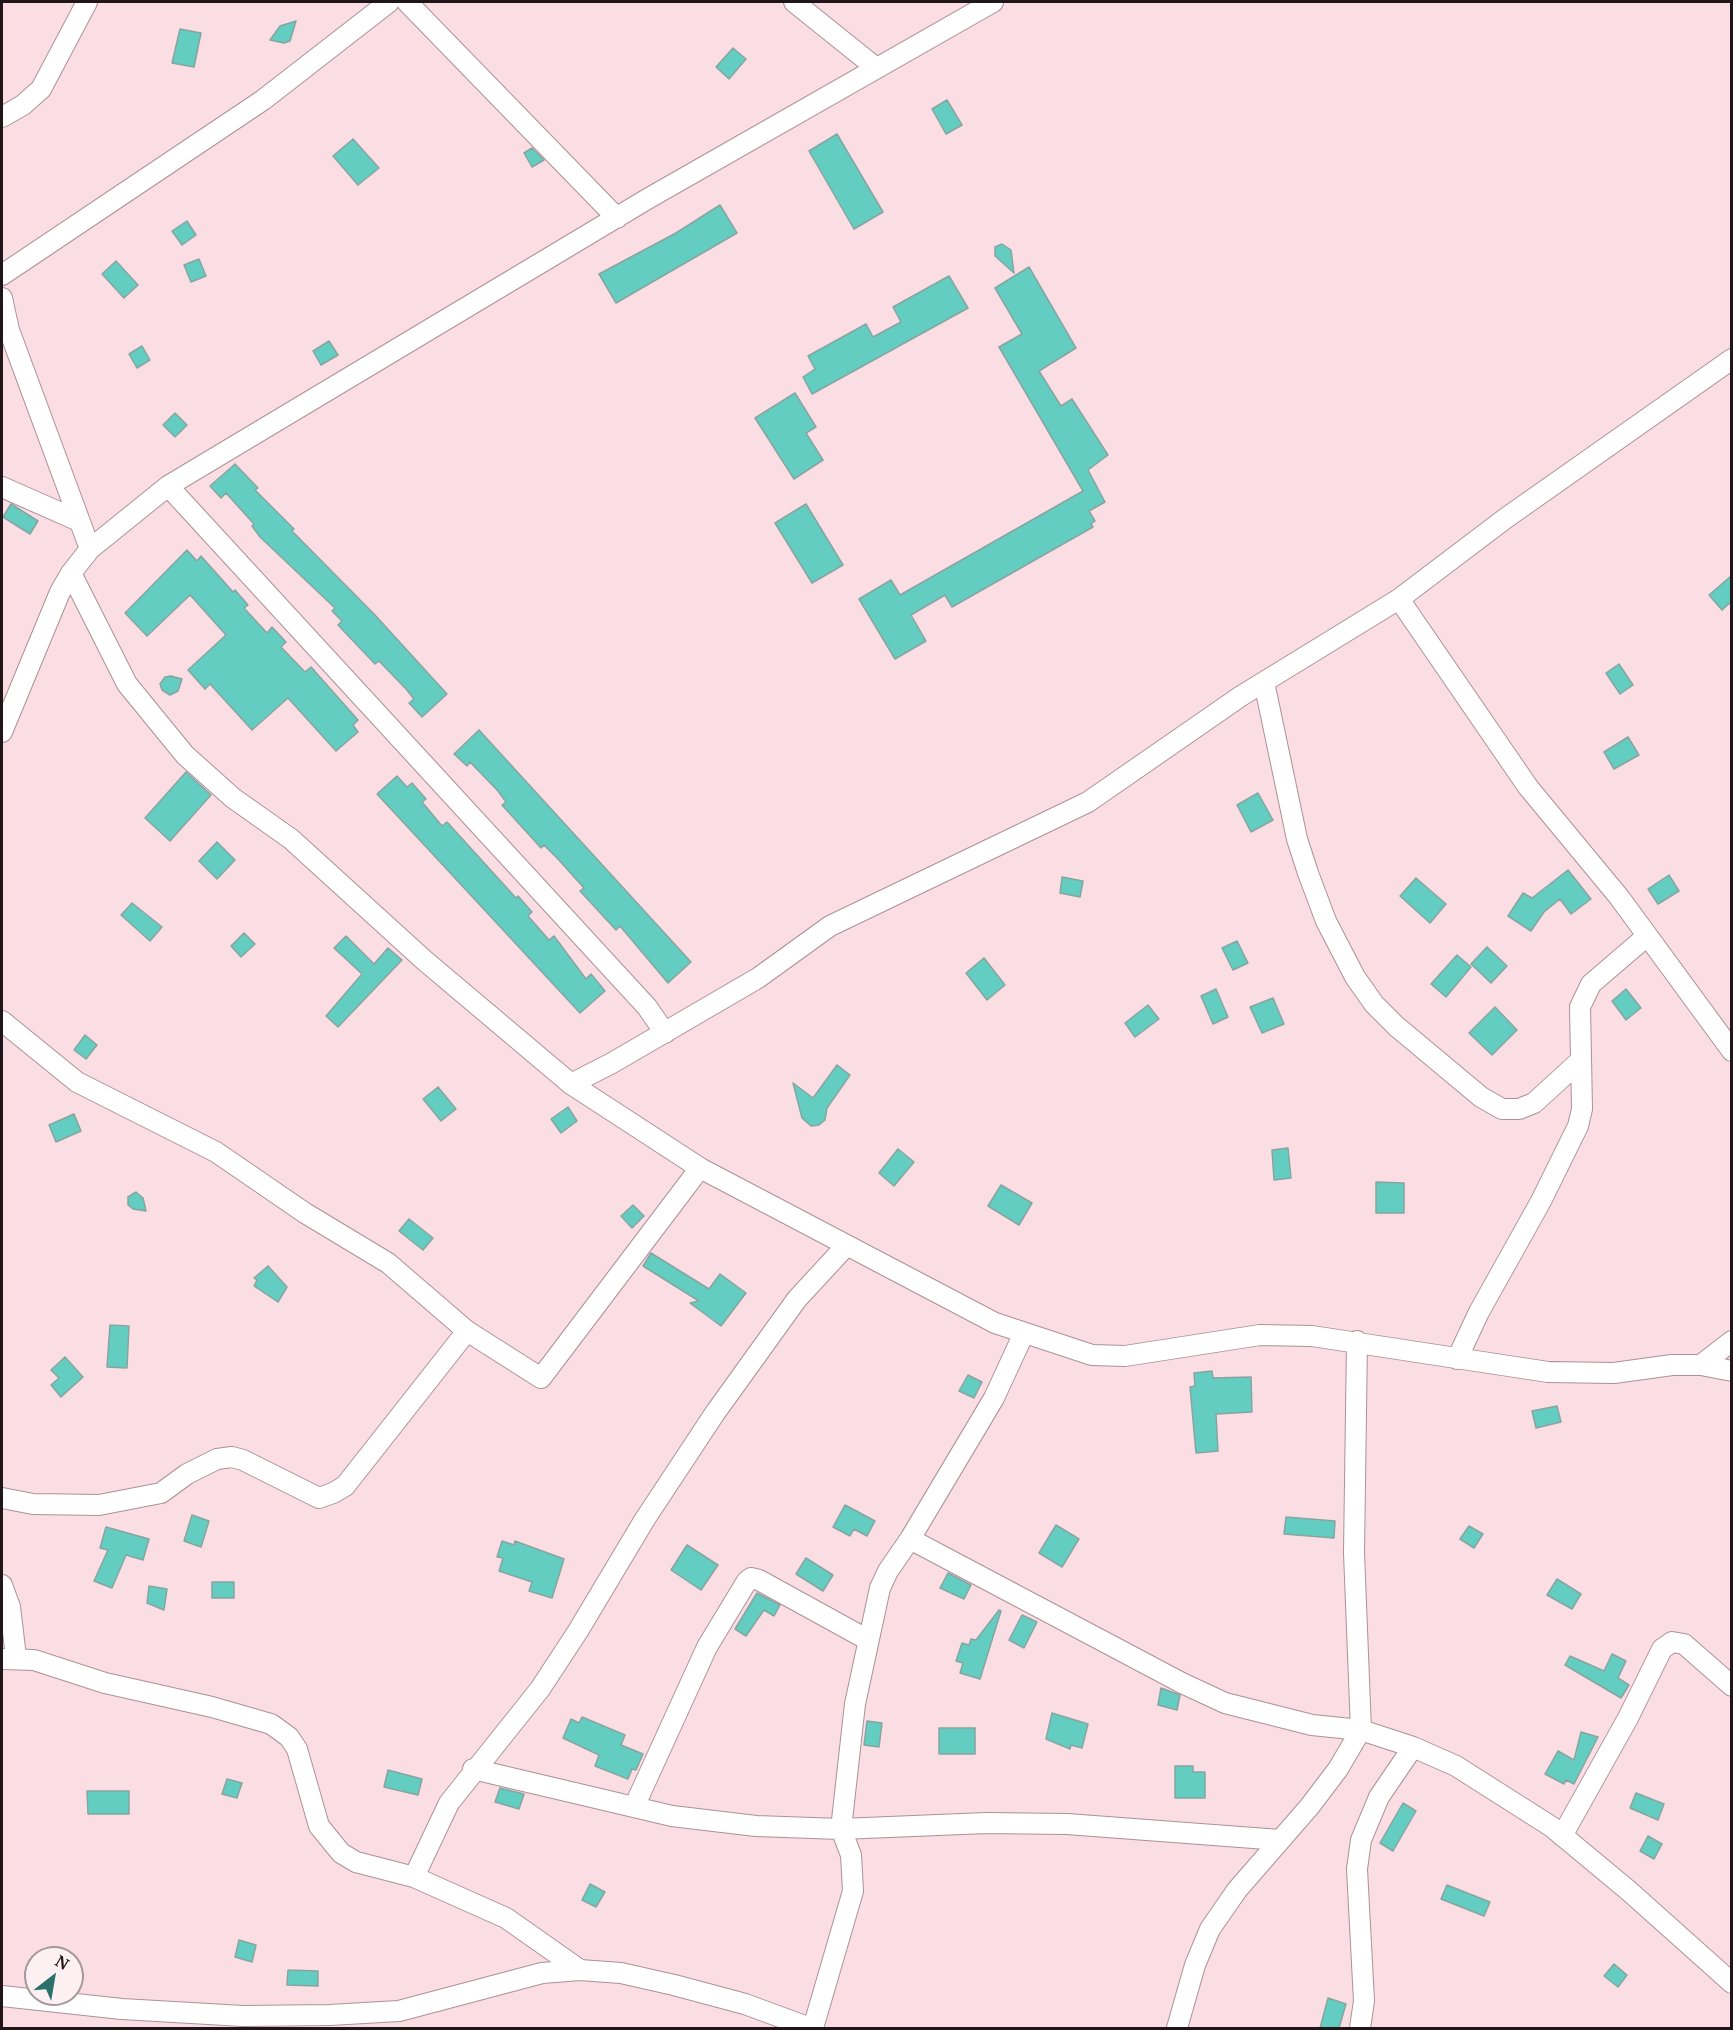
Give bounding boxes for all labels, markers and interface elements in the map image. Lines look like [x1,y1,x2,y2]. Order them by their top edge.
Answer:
north arrow [24,1946,84,2006]
text: N [51,1950,73,1975]

